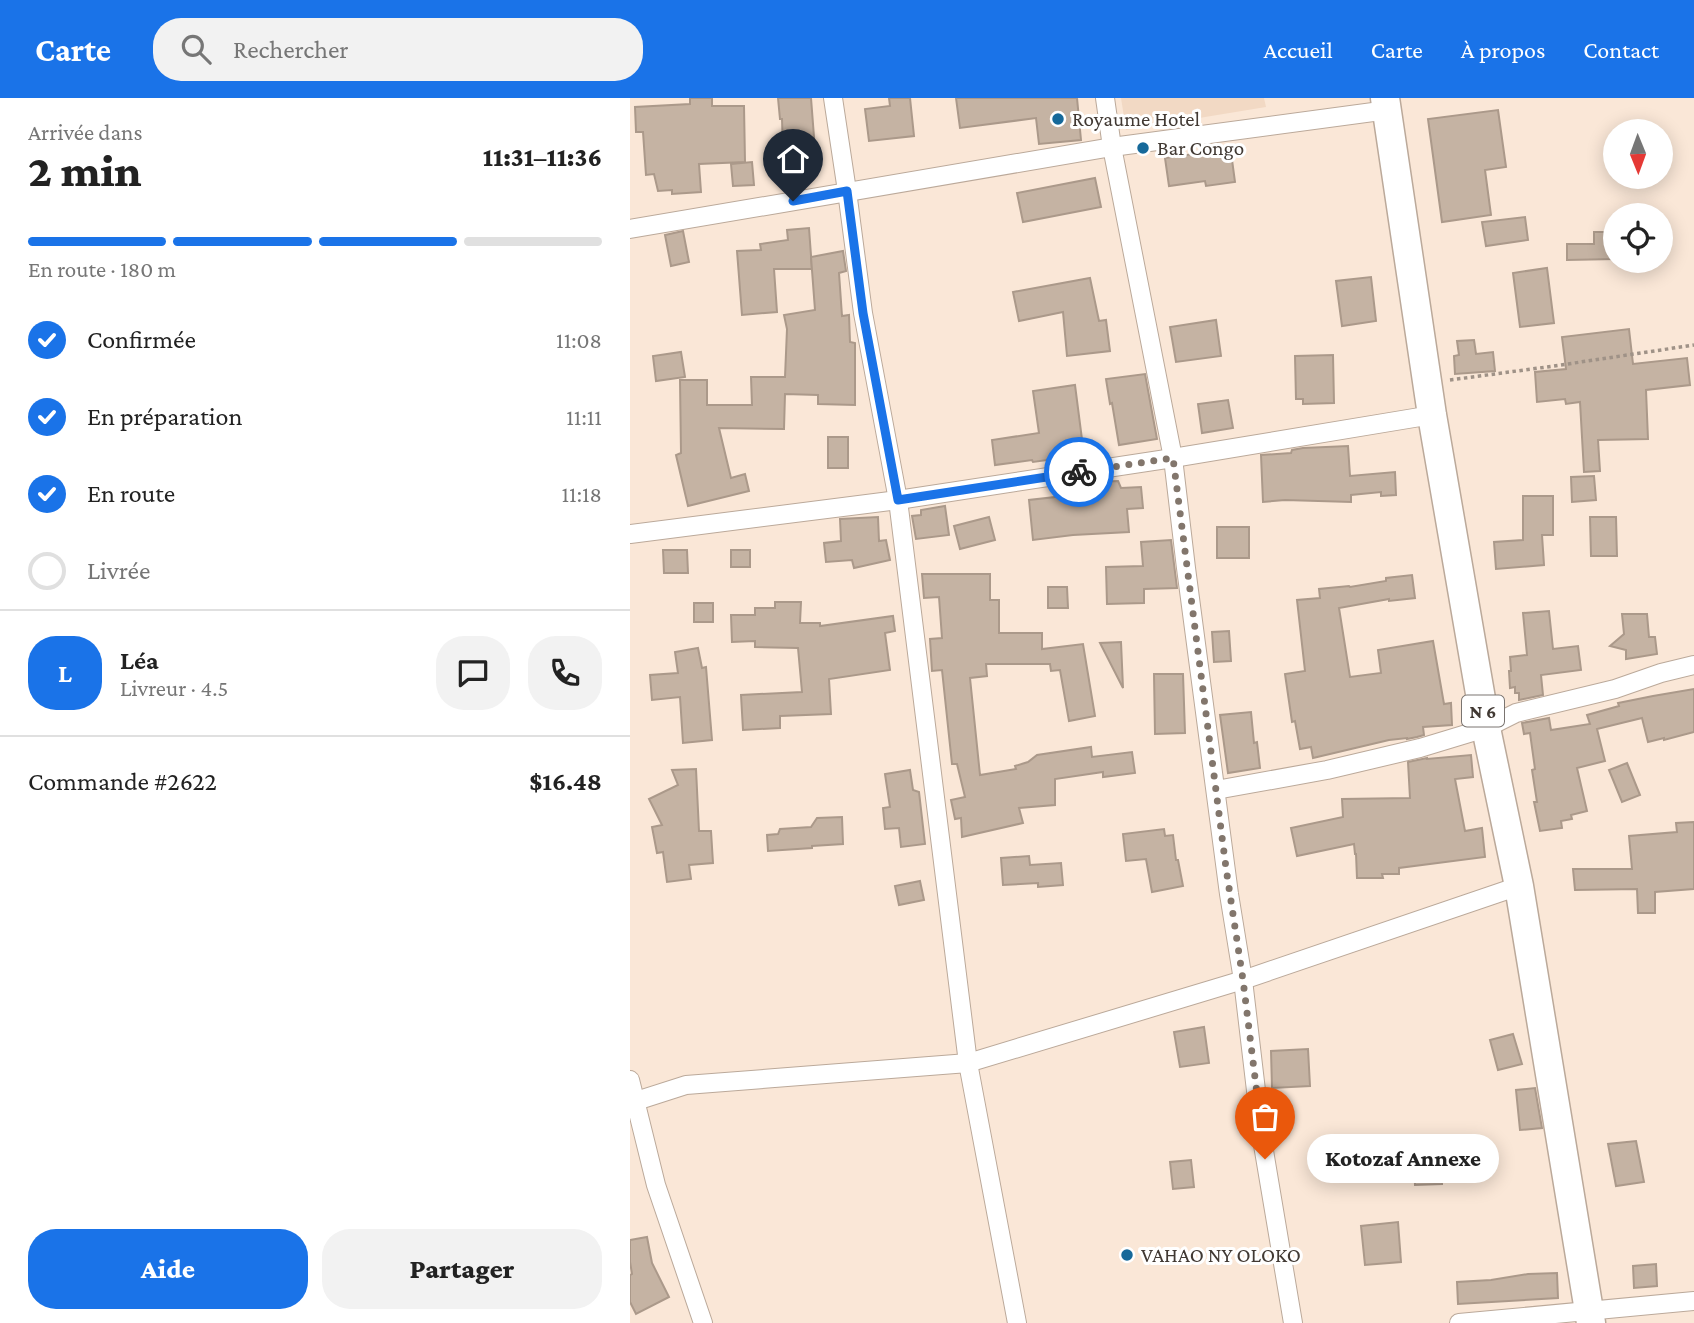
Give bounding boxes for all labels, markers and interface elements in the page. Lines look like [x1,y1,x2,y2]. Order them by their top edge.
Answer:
search box [153,18,643,81]
icon: search [177,30,215,68]
text: Carte [35,31,111,68]
text: Rechercher [233,35,349,64]
text: Accueil [1263,36,1333,63]
text: Carte [1371,36,1423,63]
text: À propos [1461,36,1545,63]
text: Contact [1583,36,1659,63]
place label: Royaume Hotel [1072,107,1200,131]
marker: Royaume Hotel [1050,111,1066,127]
text: Arrivée dans [28,119,143,145]
north arrow [1603,119,1673,189]
map controls [1603,119,1673,273]
pin [763,129,823,201]
place label: Bar Congo [1157,136,1244,160]
icon: home [774,140,812,178]
marker: Bar Congo [1135,140,1151,156]
text: 11:31–11:36 [483,143,602,172]
text: 2 min [28,145,142,196]
button: locate [1603,203,1673,273]
text: En route · 180 m [28,256,176,282]
icon: check [28,321,66,359]
text: Confirmée [87,325,196,354]
text: 11:08 [556,327,602,353]
icon: check [28,398,66,436]
text: En préparation [87,402,242,431]
text: 11:11 [566,404,602,430]
courier [1044,437,1114,507]
icon: bike [1060,453,1098,491]
icon: check [28,475,66,513]
text: En route [87,479,175,508]
text: 11:18 [561,481,602,507]
text: Livrée [87,556,150,585]
button: chat [436,636,510,710]
button: phone [528,636,602,710]
text: Léa [120,646,159,675]
text: L [58,659,72,688]
text: Livreur · 4.5 [120,675,228,701]
road number: N 6 [1462,696,1504,726]
text: Commande #2622 [28,767,217,796]
text: $16.48 [529,767,602,796]
pin [1235,1087,1295,1159]
icon: bag [1246,1098,1284,1136]
callout: Kotozaf Annexe [1307,1134,1500,1184]
text: Kotozaf Annexe [1325,1145,1481,1171]
button: Aide [28,1229,308,1309]
button: Partager [322,1229,602,1309]
place label: VAHAO NY OLOKO [1141,1243,1301,1267]
marker: VAHAO NY OLOKO [1119,1247,1135,1263]

